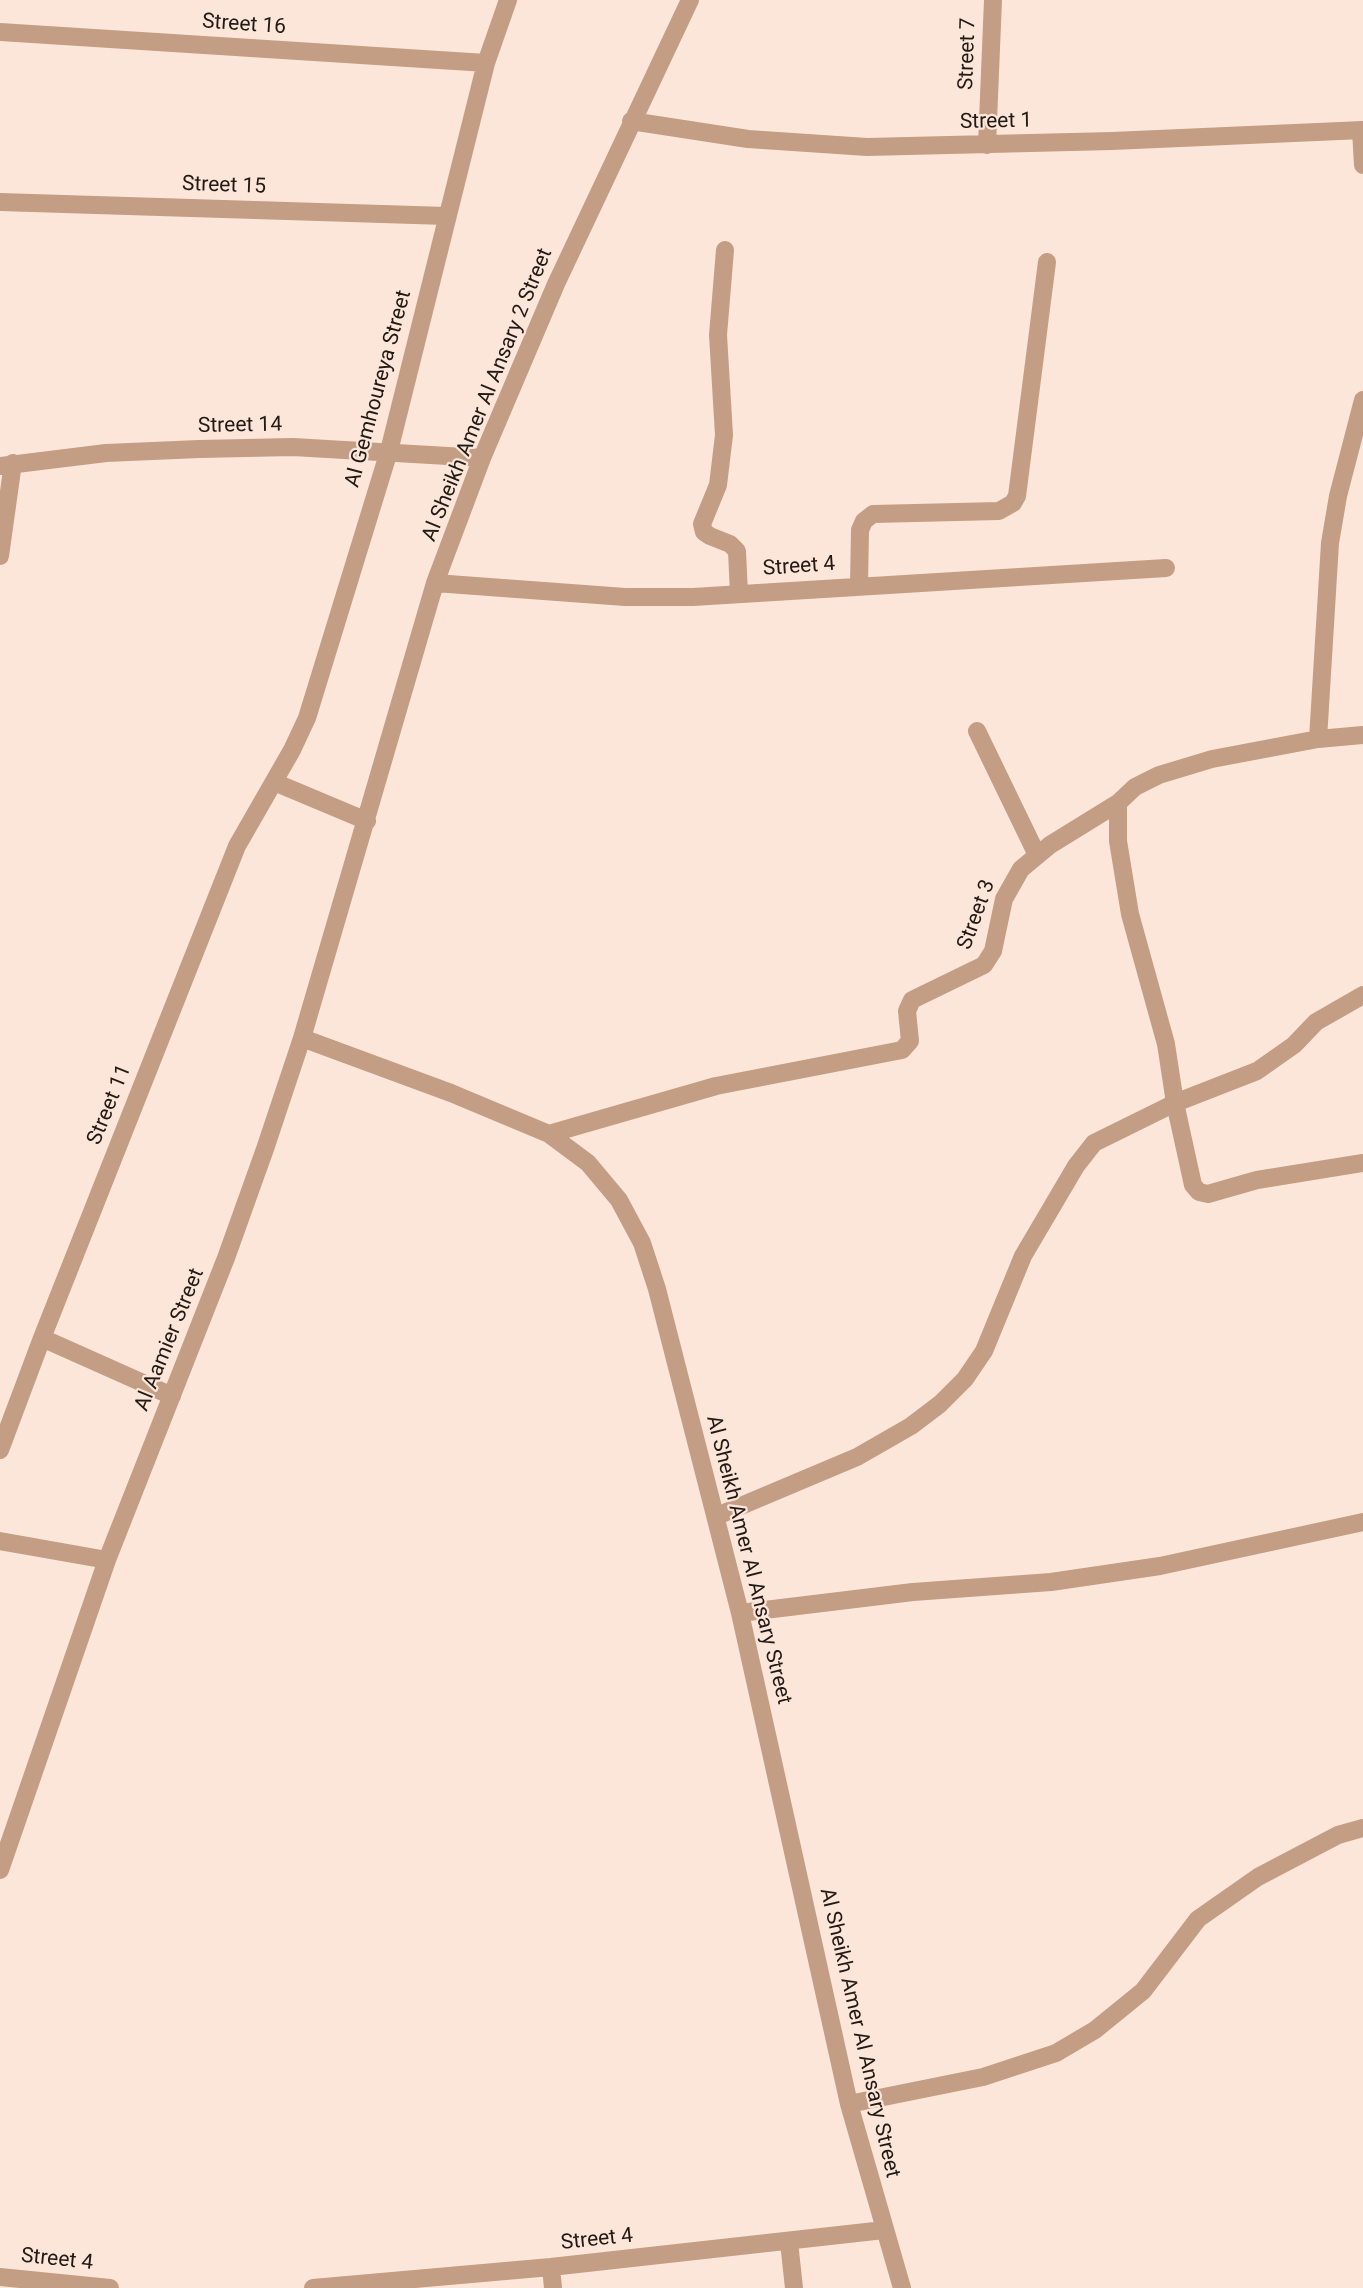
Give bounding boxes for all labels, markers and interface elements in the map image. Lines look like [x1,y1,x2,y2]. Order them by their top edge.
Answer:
street label: Street 16 [201,9,287,41]
street label: Street 7 [954,17,982,91]
street label: Street 1 [960,109,1032,135]
street label: Street 15 [181,172,267,200]
street label: Al Sheikh Amer Al Ansary 2 Street [418,245,558,545]
street label: Al Gemhoureya Street [341,288,417,490]
street label: Street 14 [198,413,282,439]
street label: Street 4 [762,552,836,582]
street label: Street 3 [953,877,1001,953]
street label: Street 11 [83,1061,137,1149]
street label: Al Aamier Street [130,1265,210,1415]
street label: Al Sheikh Amer Al Ansary Street [700,1413,796,1707]
street label: Al Sheikh Amer Al Ansary Street [813,1886,905,2180]
street label: Street 4 [560,2224,634,2256]
street label: Street 4 [20,2244,94,2276]

